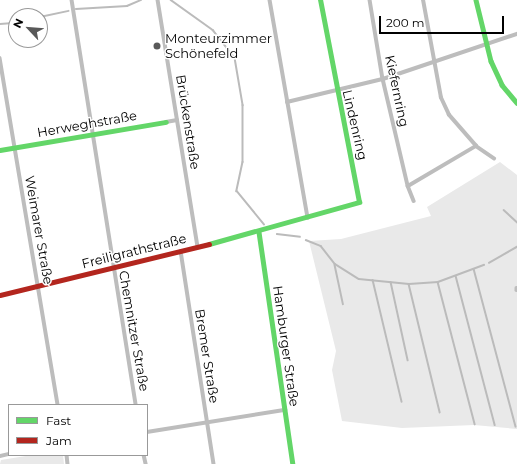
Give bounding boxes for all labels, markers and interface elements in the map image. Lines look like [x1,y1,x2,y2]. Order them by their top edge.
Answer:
north arrow [8,8,48,48]
scale bar [381,8,506,34]
text: 200 m [386,15,425,30]
text: N [10,16,26,30]
place label: Monteurzimmer Schönefeld [165,31,272,62]
marker: Monteurzimmer Schönefeld [152,41,162,51]
street label: Kiefernring [382,54,412,128]
street label: Brückenstraße [173,74,203,170]
street label: Lindenring [339,88,371,162]
street label: Herweghstraße [36,108,138,140]
street label: Weimarer Straße [22,174,56,286]
street label: Freiligrathstraße [80,230,188,272]
street label: Chemnitzer Straße [116,269,152,393]
street label: Hamburger Straße [270,284,302,408]
street label: Bremer Straße [192,308,222,404]
legend [8,404,148,456]
text: Fast [46,413,71,428]
text: Jam [46,433,72,448]

